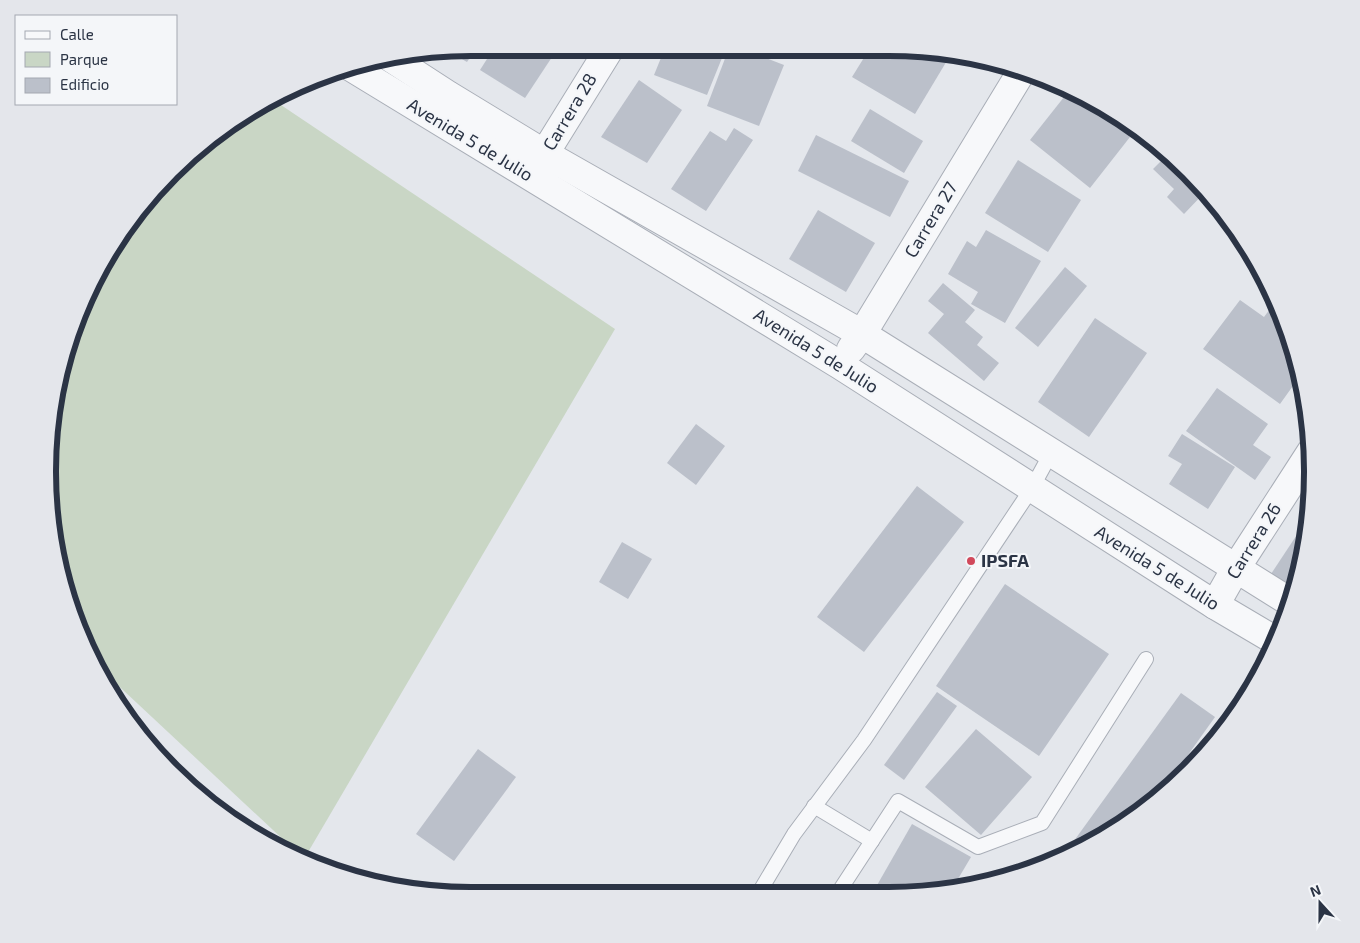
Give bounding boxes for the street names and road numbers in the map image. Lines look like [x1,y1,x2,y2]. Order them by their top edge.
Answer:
street label: Carrera 28 [538,69,601,154]
street label: Avenida 5 de Julio [404,93,537,185]
street label: Carrera 27 [899,178,961,261]
street label: Avenida 5 de Julio [750,303,883,397]
street label: Carrera 26 [1221,498,1285,583]
street label: Avenida 5 de Julio [1091,520,1224,614]

